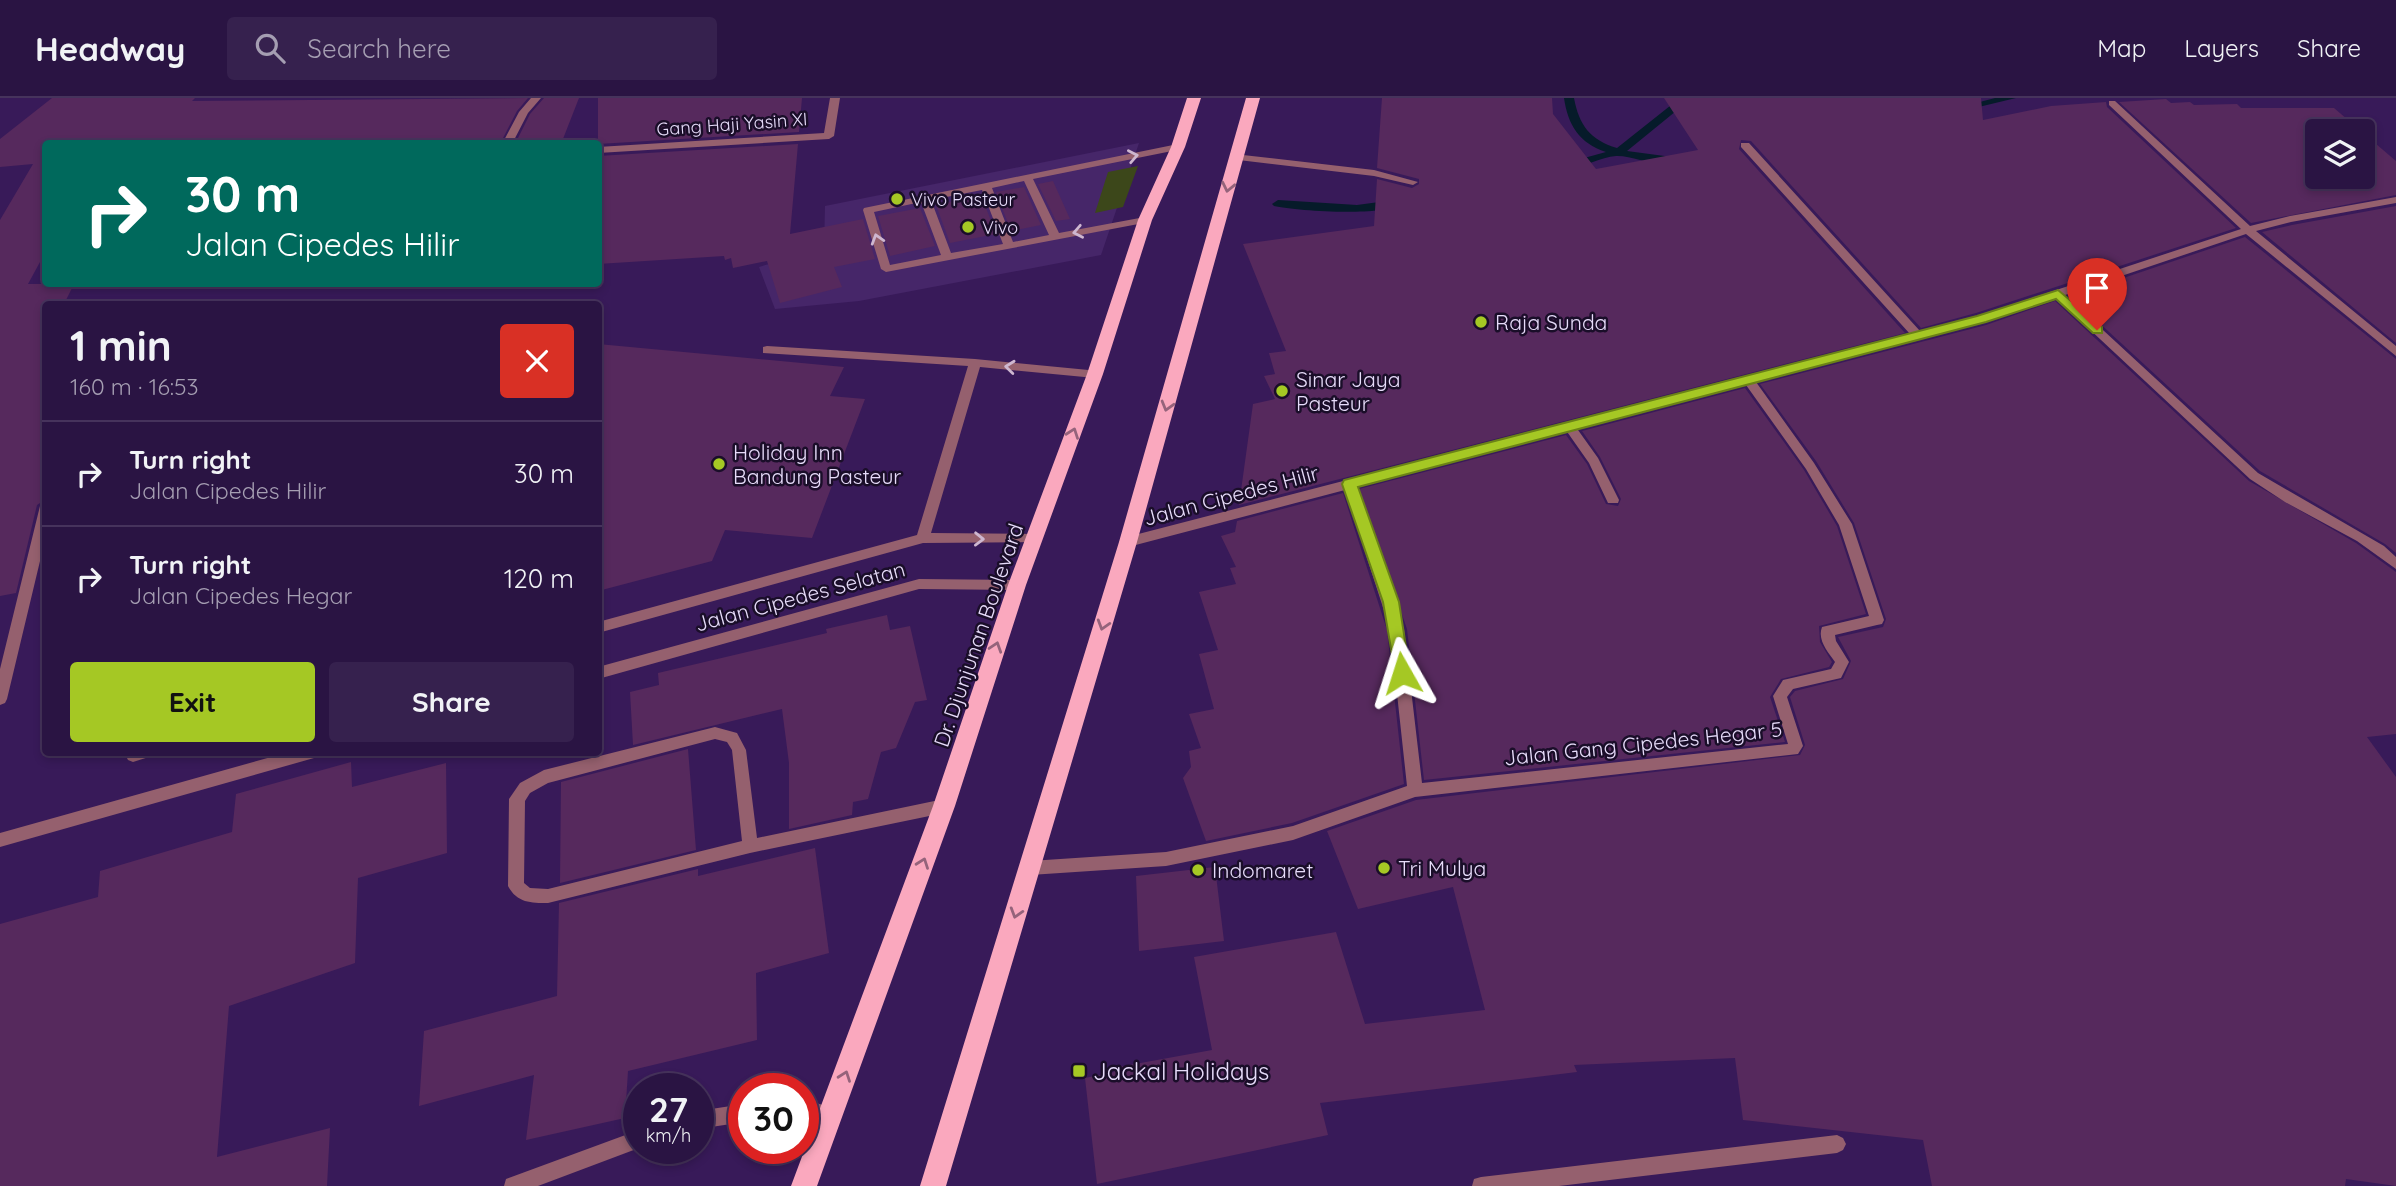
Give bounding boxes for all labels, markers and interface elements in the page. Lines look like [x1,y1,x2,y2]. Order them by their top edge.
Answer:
search box [227,17,717,80]
text: Headway [35,28,185,69]
icon: search [251,29,289,67]
text: Search here [307,32,451,65]
text: Map [2097,33,2146,63]
text: Layers [2184,33,2259,63]
text: Share [2297,33,2361,63]
street label: Gang Haji Yasin XI [656,107,808,141]
map controls [2305,119,2375,189]
button: layers [2305,119,2375,189]
one-way arrow [1127,149,1139,164]
text: 30 m [185,163,300,224]
icon: right [70,168,161,259]
one-way arrow [1222,181,1237,193]
place label: Vivo Pasteur [911,188,1015,211]
marker: Vivo Pasteur [889,191,905,207]
place label: Vivo [982,216,1018,239]
marker: Vivo [960,219,976,235]
text: Jalan Cipedes Hilir [185,224,460,264]
one-way arrow [1072,224,1084,239]
one-way arrow [870,233,885,245]
pin [2067,258,2127,330]
icon: arrive [2078,269,2116,307]
place label: Raja Sunda [1495,309,1607,335]
marker: Raja Sunda [1473,314,1489,330]
text: 1 min [70,319,172,372]
button: close [500,324,574,398]
one-way arrow [1004,360,1015,375]
place label: Sinar Jaya Pasteur [1296,366,1400,416]
text: 160 m · 16:53 [70,372,199,401]
marker: Sinar Jaya Pasteur [1274,383,1290,399]
one-way arrow [1161,400,1175,412]
one-way arrow [1065,428,1079,440]
place label: Holiday Inn Bandung Pasteur [733,439,901,489]
text: Turn right [129,443,251,476]
icon: right [70,455,108,493]
marker: Holiday Inn Bandung Pasteur [711,456,727,472]
text: 30 m [514,457,574,490]
street label: Jalan Cipedes Hilir [1141,459,1321,531]
text: Jalan Cipedes Hilir [129,476,326,505]
street label: Dr. Djunjunan Boulevard [928,520,1028,750]
one-way arrow [974,531,985,547]
text: Turn right [129,548,251,581]
street label: Jalan Cipedes Selatan [692,555,908,637]
icon: right [70,560,108,598]
text: 120 m [504,562,574,595]
text: Jalan Cipedes Hegar [129,581,352,610]
one-way arrow [1097,618,1112,630]
position arrow [1365,636,1439,710]
one-way arrow [988,642,1003,654]
button: Exit [70,662,315,742]
button: Share [329,662,574,742]
street label: Jalan Gang Cipedes Hegar 5 [1503,715,1783,771]
place label: Tri Mulya [1398,855,1486,881]
one-way arrow [915,857,929,869]
place label: Indomaret [1212,857,1313,883]
marker: Tri Mulya [1376,860,1392,876]
marker: Indomaret [1190,862,1206,878]
one-way arrow [1010,906,1025,918]
place label: Jackal Holidays [1093,1056,1269,1086]
marker: Jackal Holidays [1071,1063,1087,1079]
one-way arrow [837,1071,851,1083]
speed limit sign: 30 [728,1073,819,1164]
text: 27 [649,1087,688,1131]
text: km/h [646,1124,691,1147]

